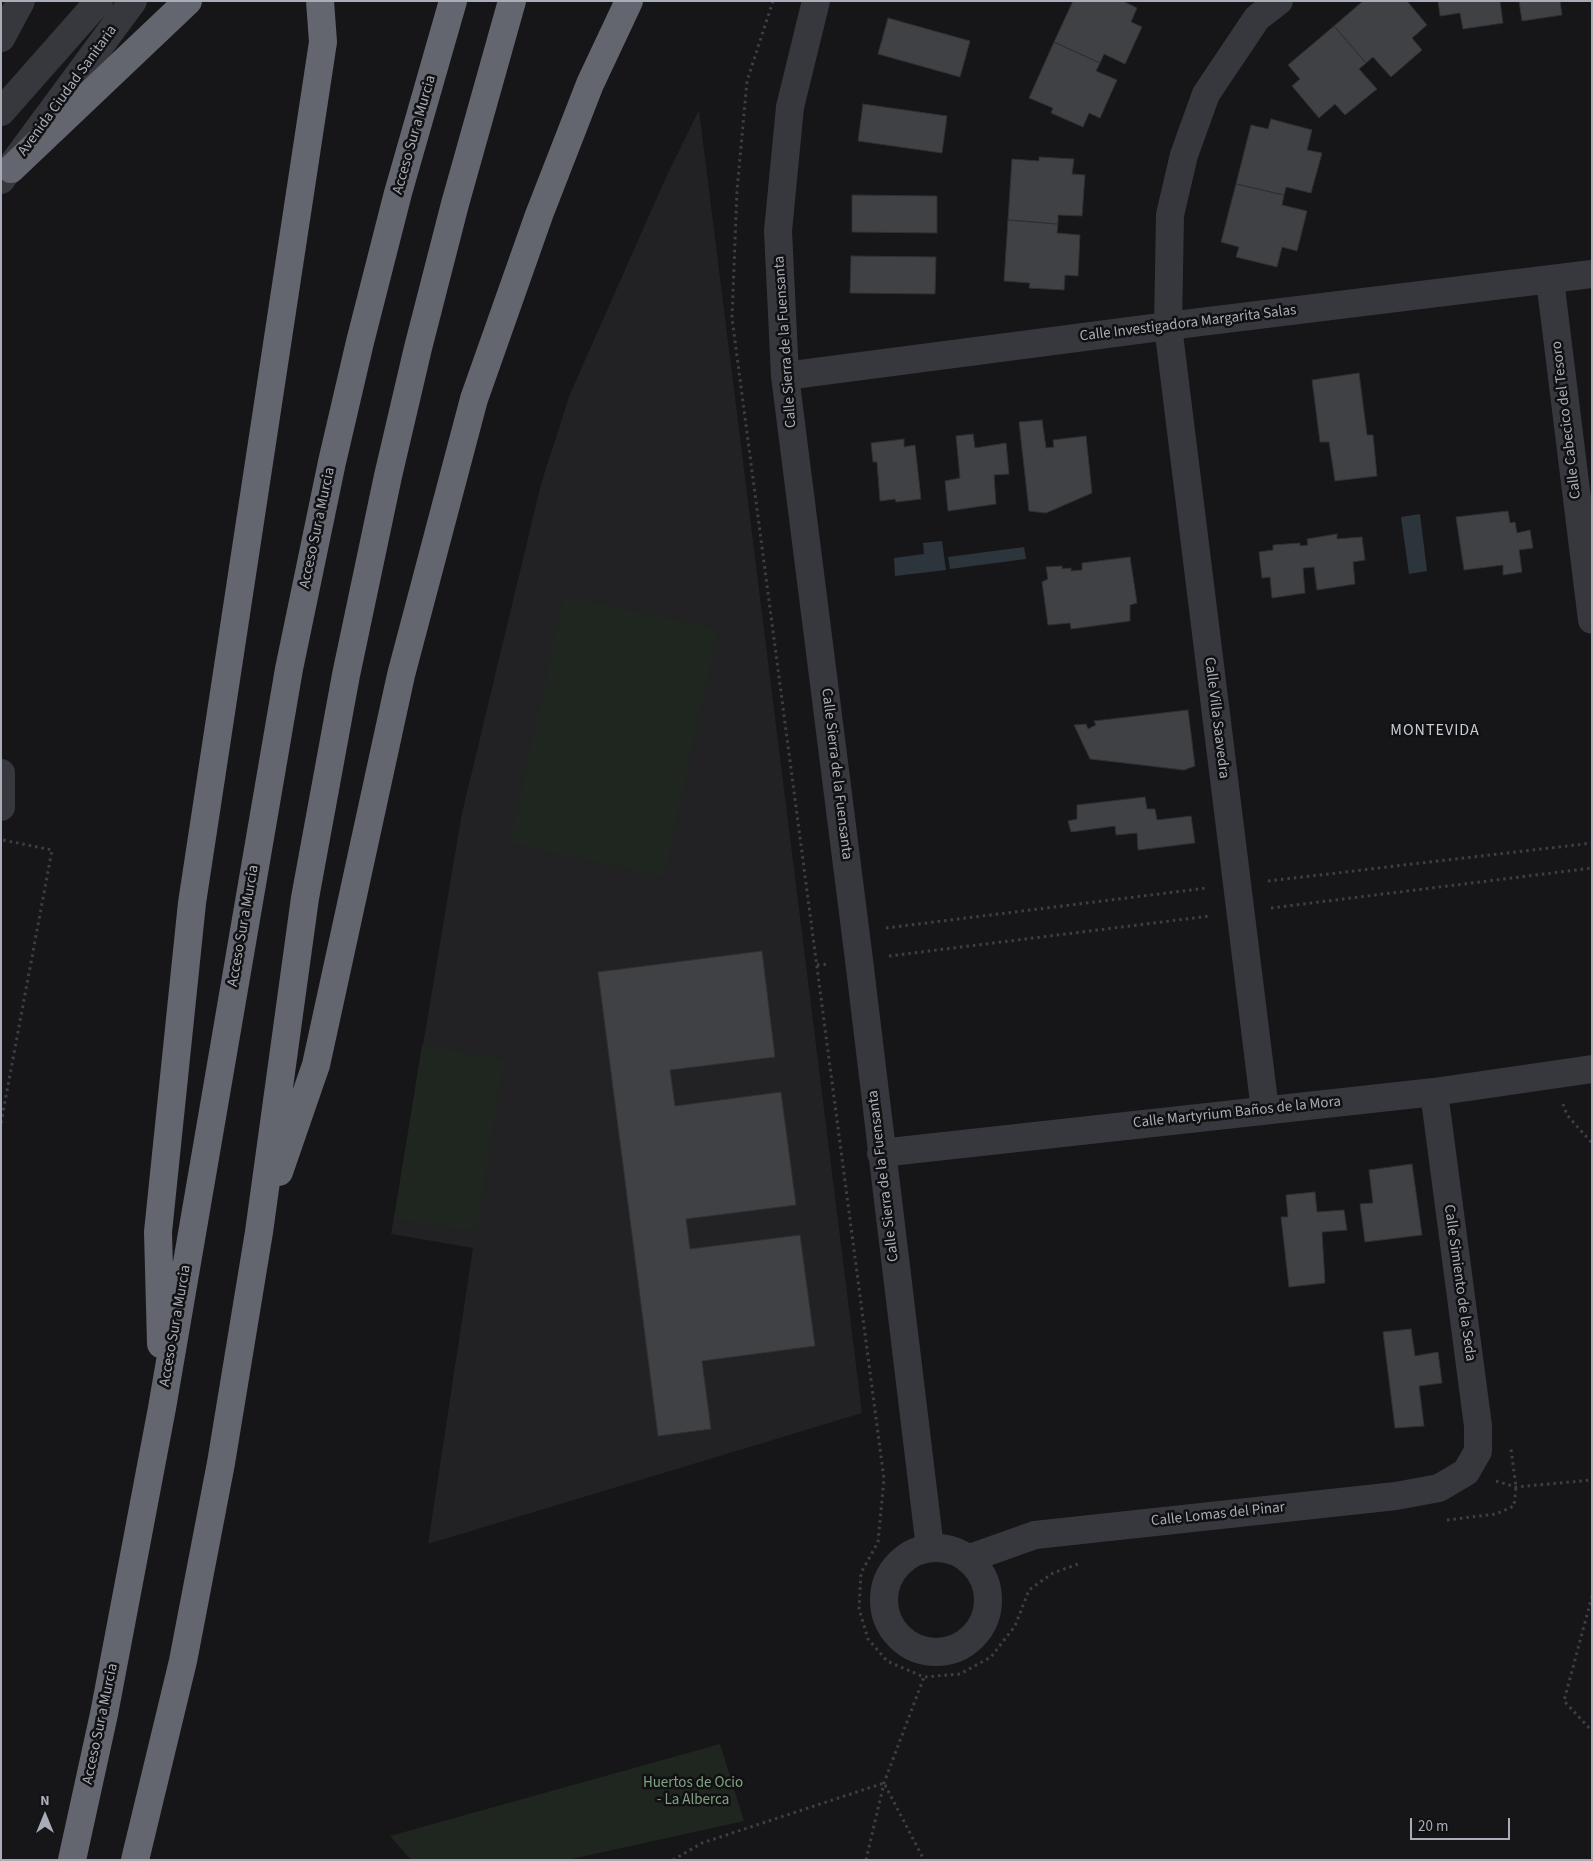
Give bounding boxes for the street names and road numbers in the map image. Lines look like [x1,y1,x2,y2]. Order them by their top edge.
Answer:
street label: Avenida Ciudad Sanitaria [15,22,121,160]
street label: Acceso Sur a Murcia [389,73,441,197]
street label: Calle Sierra de la Fuensanta [771,255,801,429]
street label: Calle Investigadora Margarita Salas [1079,302,1297,346]
street label: Calle Cabecico del Tesoro [1548,340,1586,500]
street label: Acceso Sur a Murcia [296,466,340,590]
street label: Calle Villa Saavedra [1200,656,1232,780]
street label: Calle Sierra de la Fuensanta [817,687,855,861]
street label: Acceso Sur a Murcia [224,864,264,988]
street label: Calle Sierra de la Fuensanta [865,1089,903,1263]
street label: Calle Martyrium Baños de la Mora [1132,1093,1342,1133]
street label: Calle Simiento de la Seda [1439,1203,1479,1363]
street label: Acceso Sur a Murcia [156,1264,196,1388]
street label: Calle Lomas del Pinar [1150,1499,1286,1531]
street label: Acceso Sur a Murcia [79,1662,123,1786]

